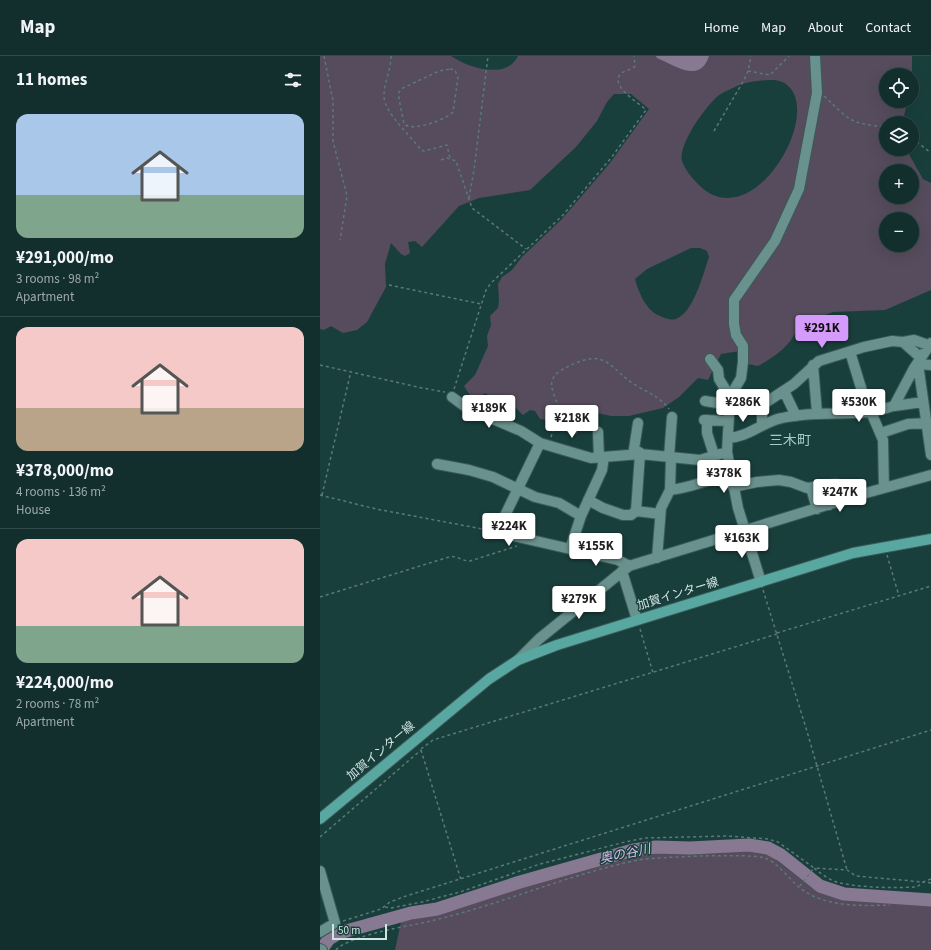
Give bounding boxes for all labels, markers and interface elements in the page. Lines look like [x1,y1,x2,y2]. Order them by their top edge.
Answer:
text: Map [20,14,55,41]
text: Home [704,18,739,38]
text: Map [761,18,786,38]
text: About [808,18,843,38]
text: Contact [865,18,911,38]
text: 11 homes [16,68,87,92]
map controls [879,68,919,252]
button: locate [879,68,919,108]
icon: filters [282,69,304,91]
button: layers [879,116,919,156]
icon: home [124,140,196,212]
button: + [879,164,919,204]
button: − [879,212,919,252]
text: ¥291,000/mo [16,246,114,270]
text: 3 rooms · 98 m² [16,270,99,288]
text: Apartment [16,288,74,306]
pin: ¥291K [794,315,850,349]
text: ¥291K [804,319,840,337]
icon: home [124,353,196,425]
pin: ¥286K [715,389,771,423]
pin: ¥530K [831,389,887,423]
text: ¥286K [725,393,761,411]
text: ¥530K [841,393,877,411]
pin: ¥189K [461,395,517,429]
text: ¥189K [471,399,507,417]
pin: ¥218K [544,405,600,439]
text: ¥218K [554,409,590,427]
district label: 三木町 [769,431,811,451]
text: ¥378,000/mo [16,459,114,483]
pin: ¥378K [696,460,752,494]
text: ¥378K [706,464,742,482]
pin: ¥247K [812,479,868,513]
text: 4 rooms · 136 m² [16,483,106,501]
text: ¥247K [822,483,858,501]
text: House [16,501,51,519]
pin: ¥224K [481,513,537,547]
text: ¥224K [491,517,527,535]
pin: ¥163K [714,525,770,559]
text: ¥163K [724,529,760,547]
pin: ¥155K [568,533,624,567]
text: ¥155K [578,537,614,555]
icon: home [124,565,196,637]
street label: 加賀インター線 [635,574,721,614]
pin: ¥279K [551,586,607,620]
text: ¥279K [561,590,597,608]
text: ¥224,000/mo [16,671,114,695]
text: 2 rooms · 78 m² [16,695,99,713]
text: Apartment [16,713,74,731]
street label: 加賀インター線 [343,717,419,785]
water label: 奥の谷川 [598,839,654,868]
scale bar [332,922,387,941]
text: 50 m [338,923,360,938]

